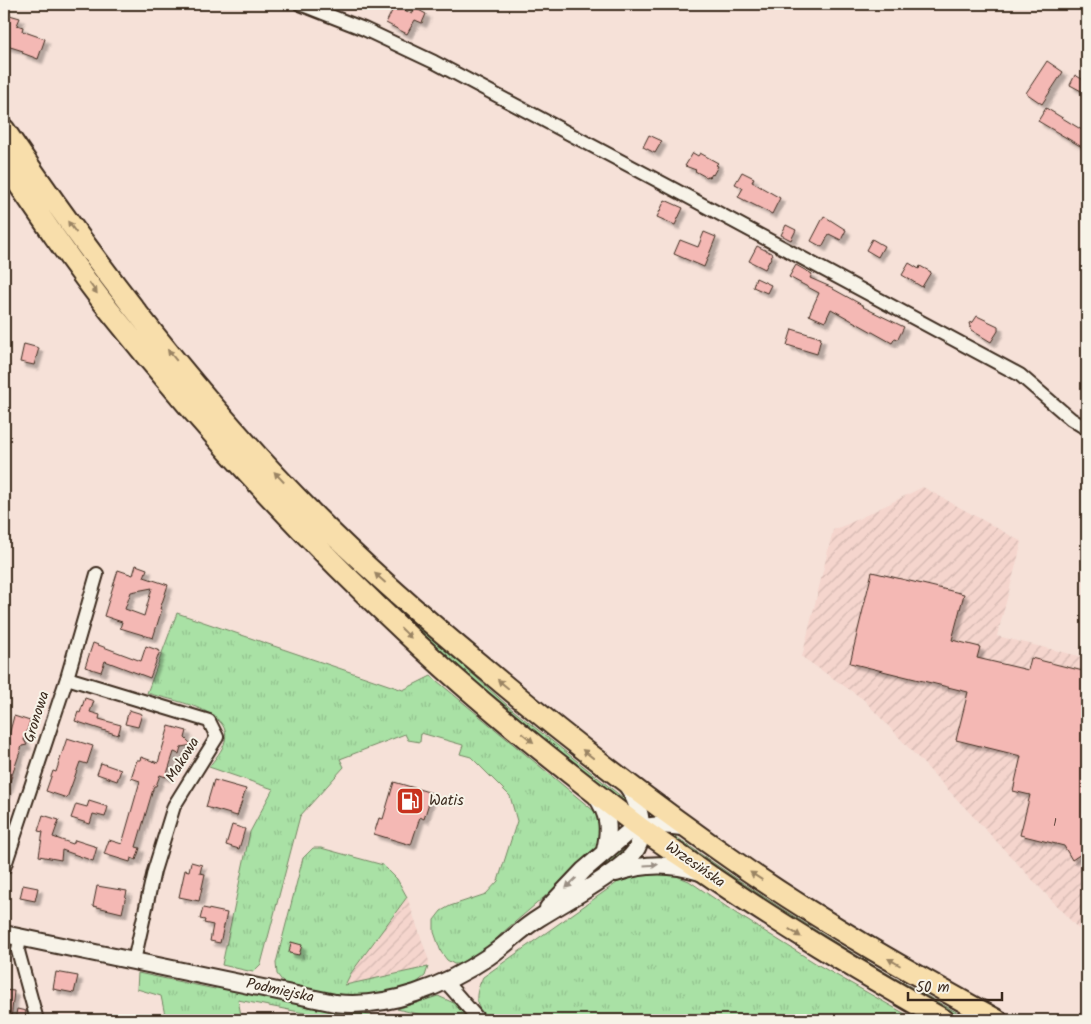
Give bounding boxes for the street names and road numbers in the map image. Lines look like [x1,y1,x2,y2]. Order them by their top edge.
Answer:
street label: Gronowa [17,688,57,746]
street label: Makowa [160,733,206,787]
street label: Wrzesińska [660,836,730,894]
street label: Podmiejska [244,972,316,1010]

